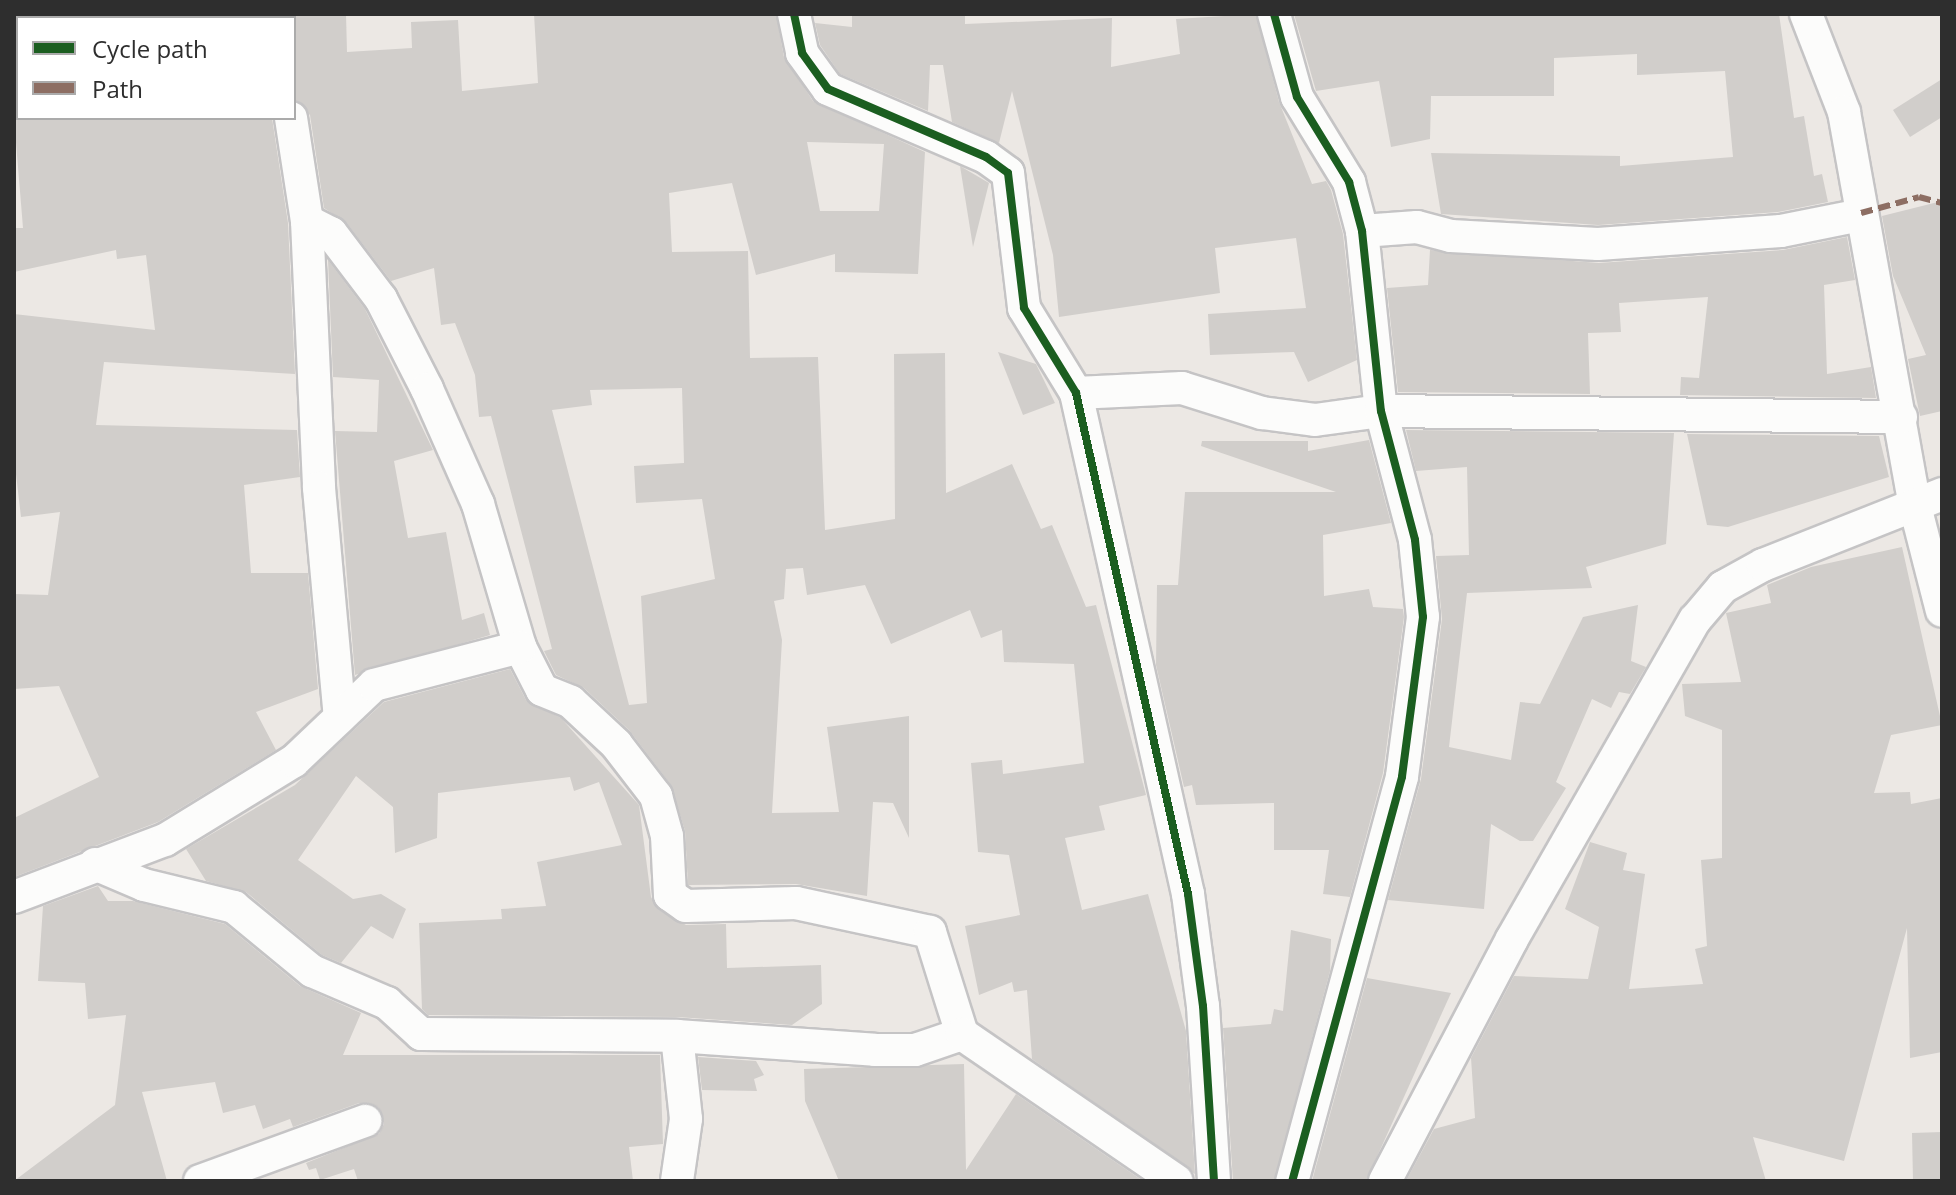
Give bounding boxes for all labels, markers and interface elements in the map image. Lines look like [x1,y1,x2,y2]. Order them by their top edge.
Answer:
legend [16,16,296,120]
text: Cycle path [92,32,208,65]
text: Path [92,72,143,105]

